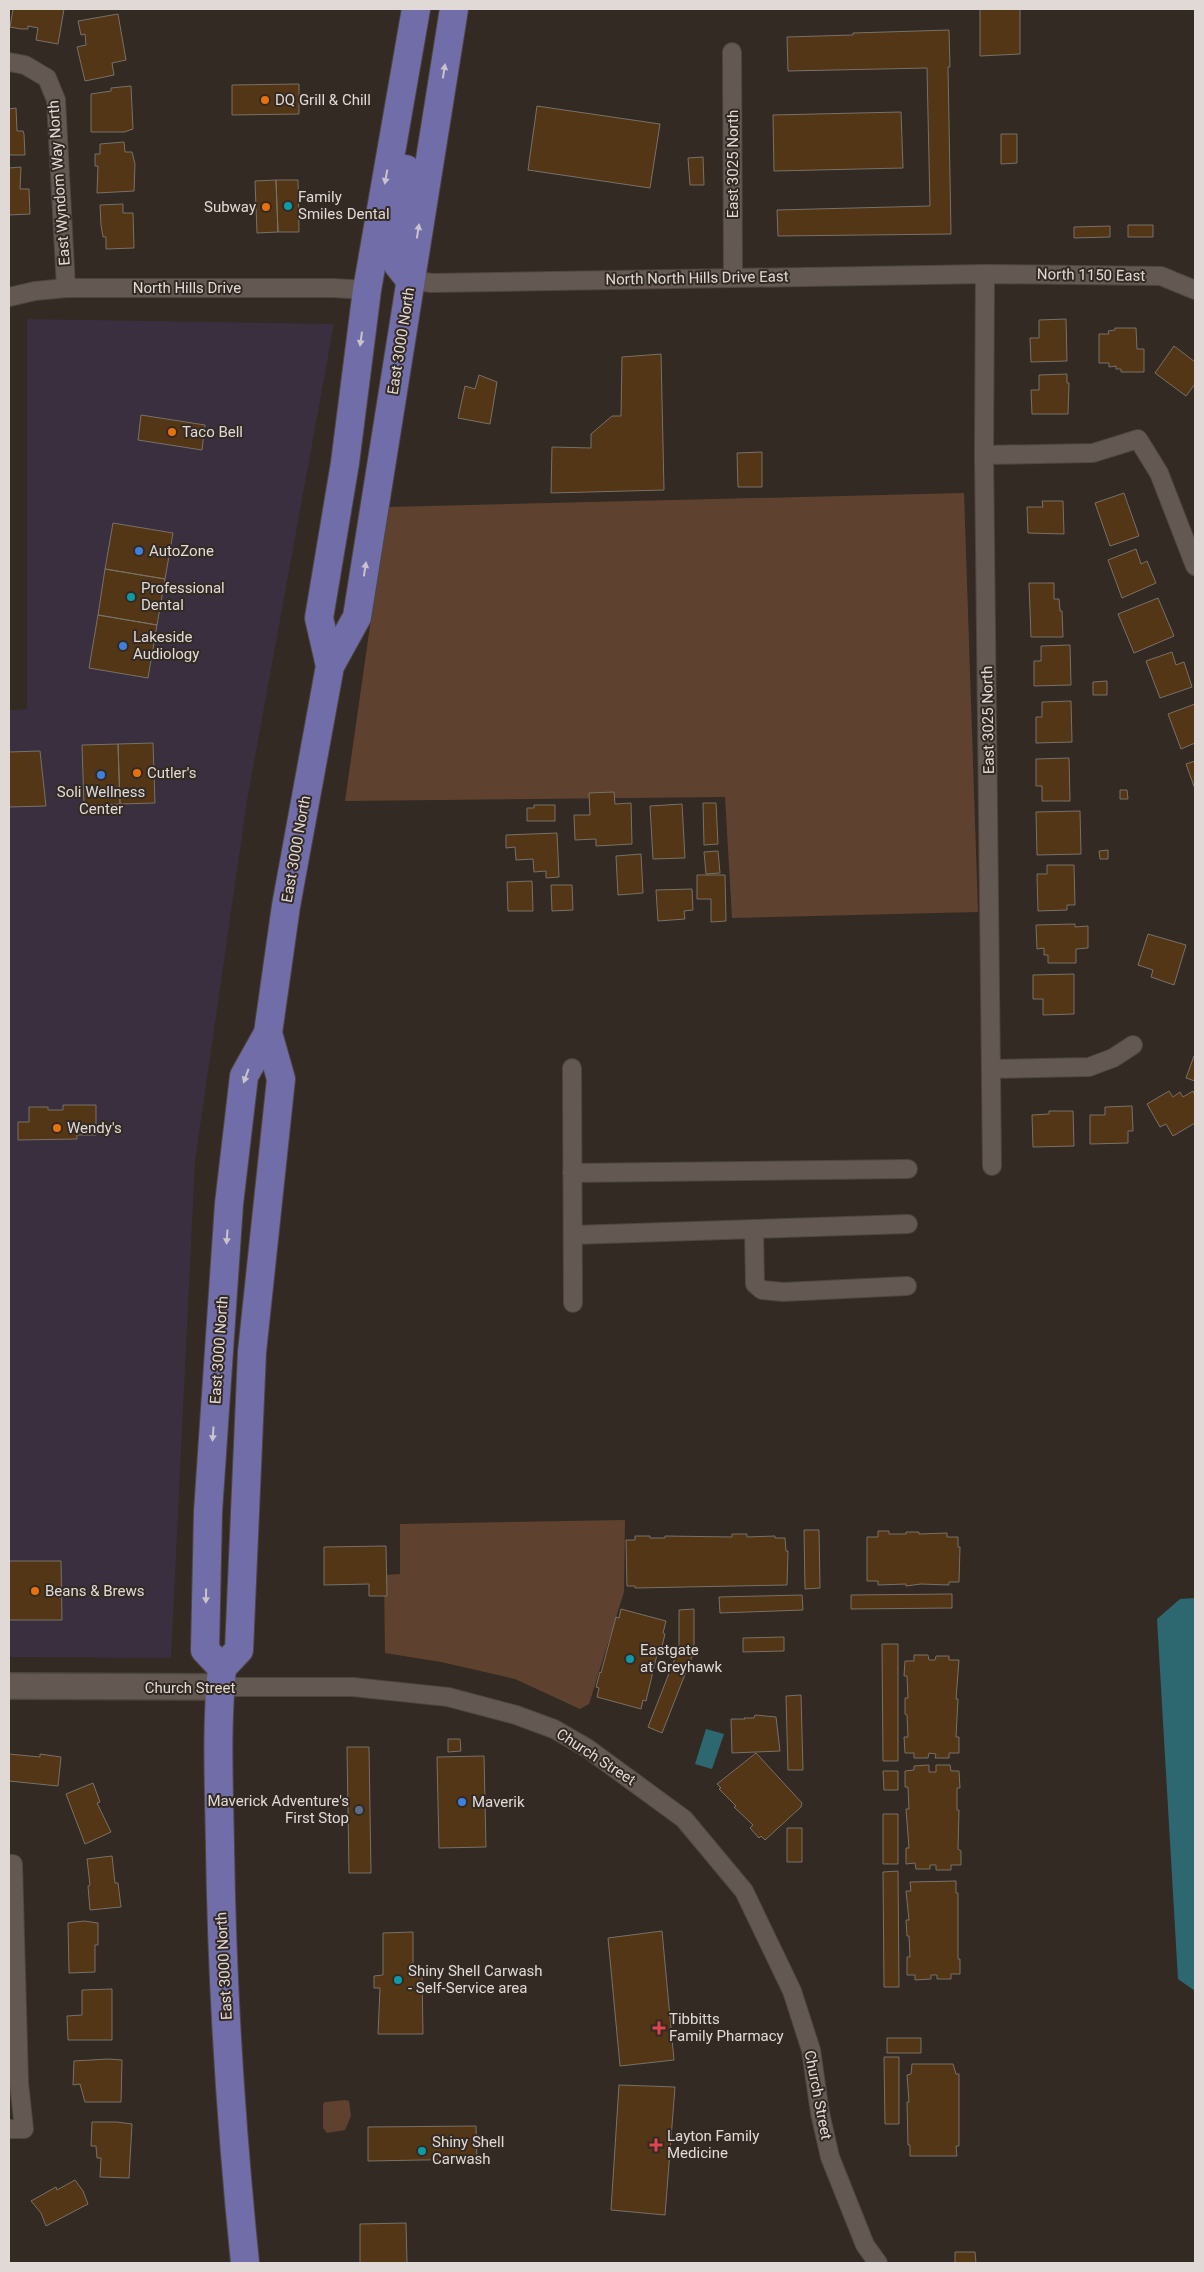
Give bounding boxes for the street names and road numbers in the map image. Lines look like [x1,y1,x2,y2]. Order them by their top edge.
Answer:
street label: East Wyndom Way North [44,100,74,266]
street label: East 3025 North [724,110,742,218]
street label: North 1150 East [1037,265,1145,285]
street label: North North Hills Drive East [605,267,789,289]
street label: North Hills Drive [133,279,241,297]
street label: East 3000 North [384,286,418,396]
street label: East 3025 North [978,666,998,774]
street label: East 3000 North [278,794,314,904]
street label: East 3000 North [206,1295,232,1405]
street label: Church Street [145,1679,235,1697]
street label: Church Street [553,1725,639,1789]
street label: East 3000 North [212,1911,236,2021]
street label: Church Street [801,2049,835,2141]

